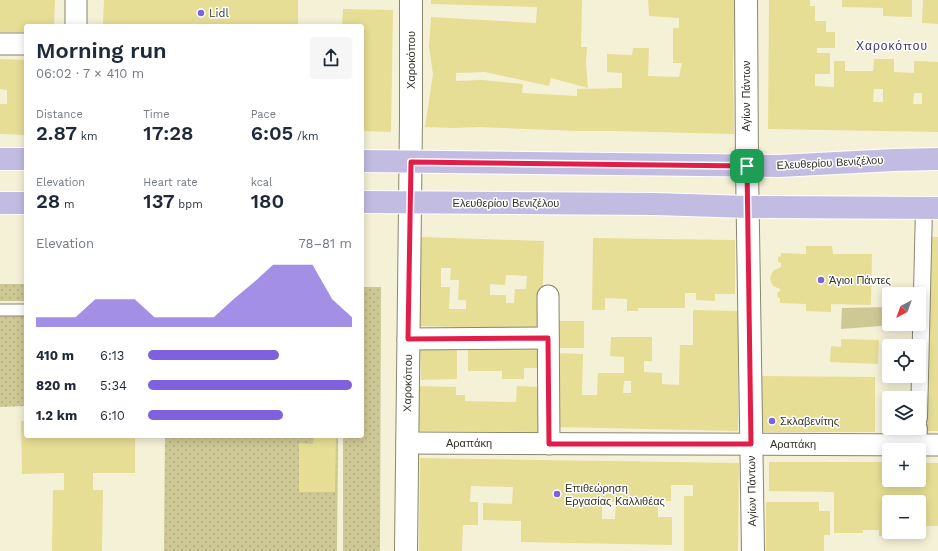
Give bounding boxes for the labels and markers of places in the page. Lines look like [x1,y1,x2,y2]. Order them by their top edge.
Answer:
place label: Lidl [209,7,229,20]
marker: Lidl [196,8,206,18]
pin [730,149,764,183]
place label: Άγιοι Πάντες [829,274,891,287]
marker: Άγιοι Πάντες [816,275,826,285]
place label: Σκλαβενίτης [780,415,839,428]
marker: Σκλαβενίτης [767,416,777,426]
place label: Επιθεώρηση Εργασίας Καλλιθέας [565,482,665,508]
marker: Επιθεώρηση Εργασίας Καλλιθέας [552,489,562,499]

